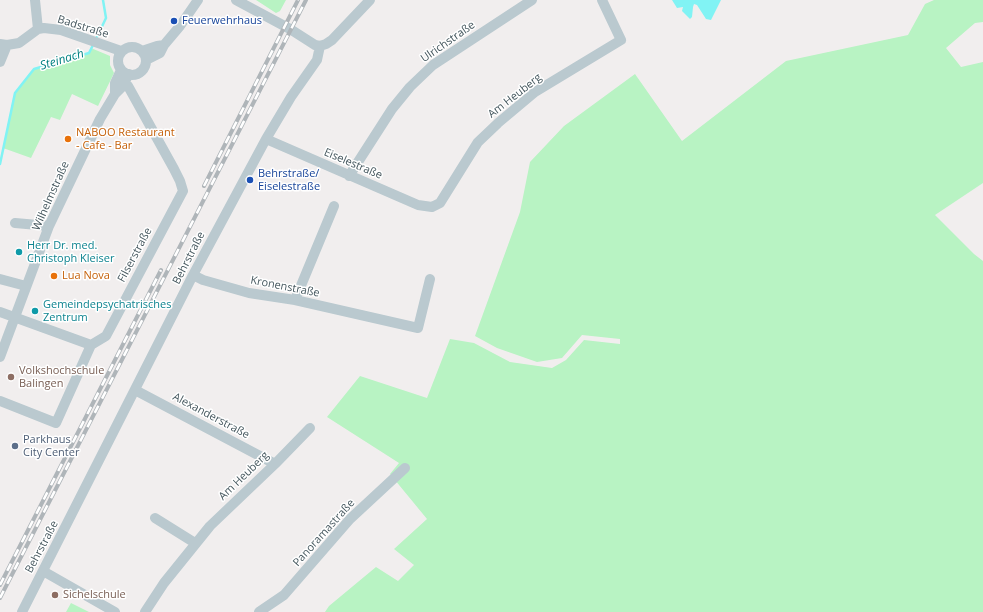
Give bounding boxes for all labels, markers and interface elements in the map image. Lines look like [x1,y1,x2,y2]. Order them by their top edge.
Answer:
street label: Badstraße [56,13,110,41]
place label: Feuerwehrhaus [182,14,262,28]
marker: Feuerwehrhaus [169,16,179,26]
street label: Ulrichstraße [418,19,478,65]
water label: Steinach [38,47,86,73]
street label: Am Heuberg [486,71,544,121]
place label: NABOO Restaurant - Cafe - Bar [76,126,175,152]
marker: NABOO Restaurant - Cafe - Bar [63,134,73,144]
street label: Eiselestraße [322,146,384,182]
street label: Wilhelmstraße [30,159,72,233]
place label: Behrstraße/ Eiselestraße [258,167,320,193]
marker: Behrstraße/ Eiselestraße [245,175,255,185]
street label: Filserstraße [115,225,155,285]
street label: Behrstraße [170,229,208,287]
place label: Herr Dr. med. Christoph Kleiser [27,239,114,265]
marker: Herr Dr. med. Christoph Kleiser [14,247,24,257]
place label: Lua Nova [62,269,110,283]
marker: Lua Nova [49,271,59,281]
street label: Kronenstraße [249,274,321,300]
place label: Gemeindepsychatrisches Zentrum [43,298,171,324]
marker: Gemeindepsychatrisches Zentrum [30,306,40,316]
place label: Volkshochschule Balingen [19,364,104,390]
marker: Volkshochschule Balingen [6,372,16,382]
street label: Alexanderstraße [170,390,252,442]
place label: Parkhaus City Center [23,433,79,459]
marker: Parkhaus City Center [10,441,20,451]
street label: Am Heuberg [216,449,272,503]
street label: Panoramastraße [290,497,358,569]
street label: Behrstraße [23,519,61,575]
place label: Sichelschule [63,588,126,602]
marker: Sichelschule [50,590,60,600]

